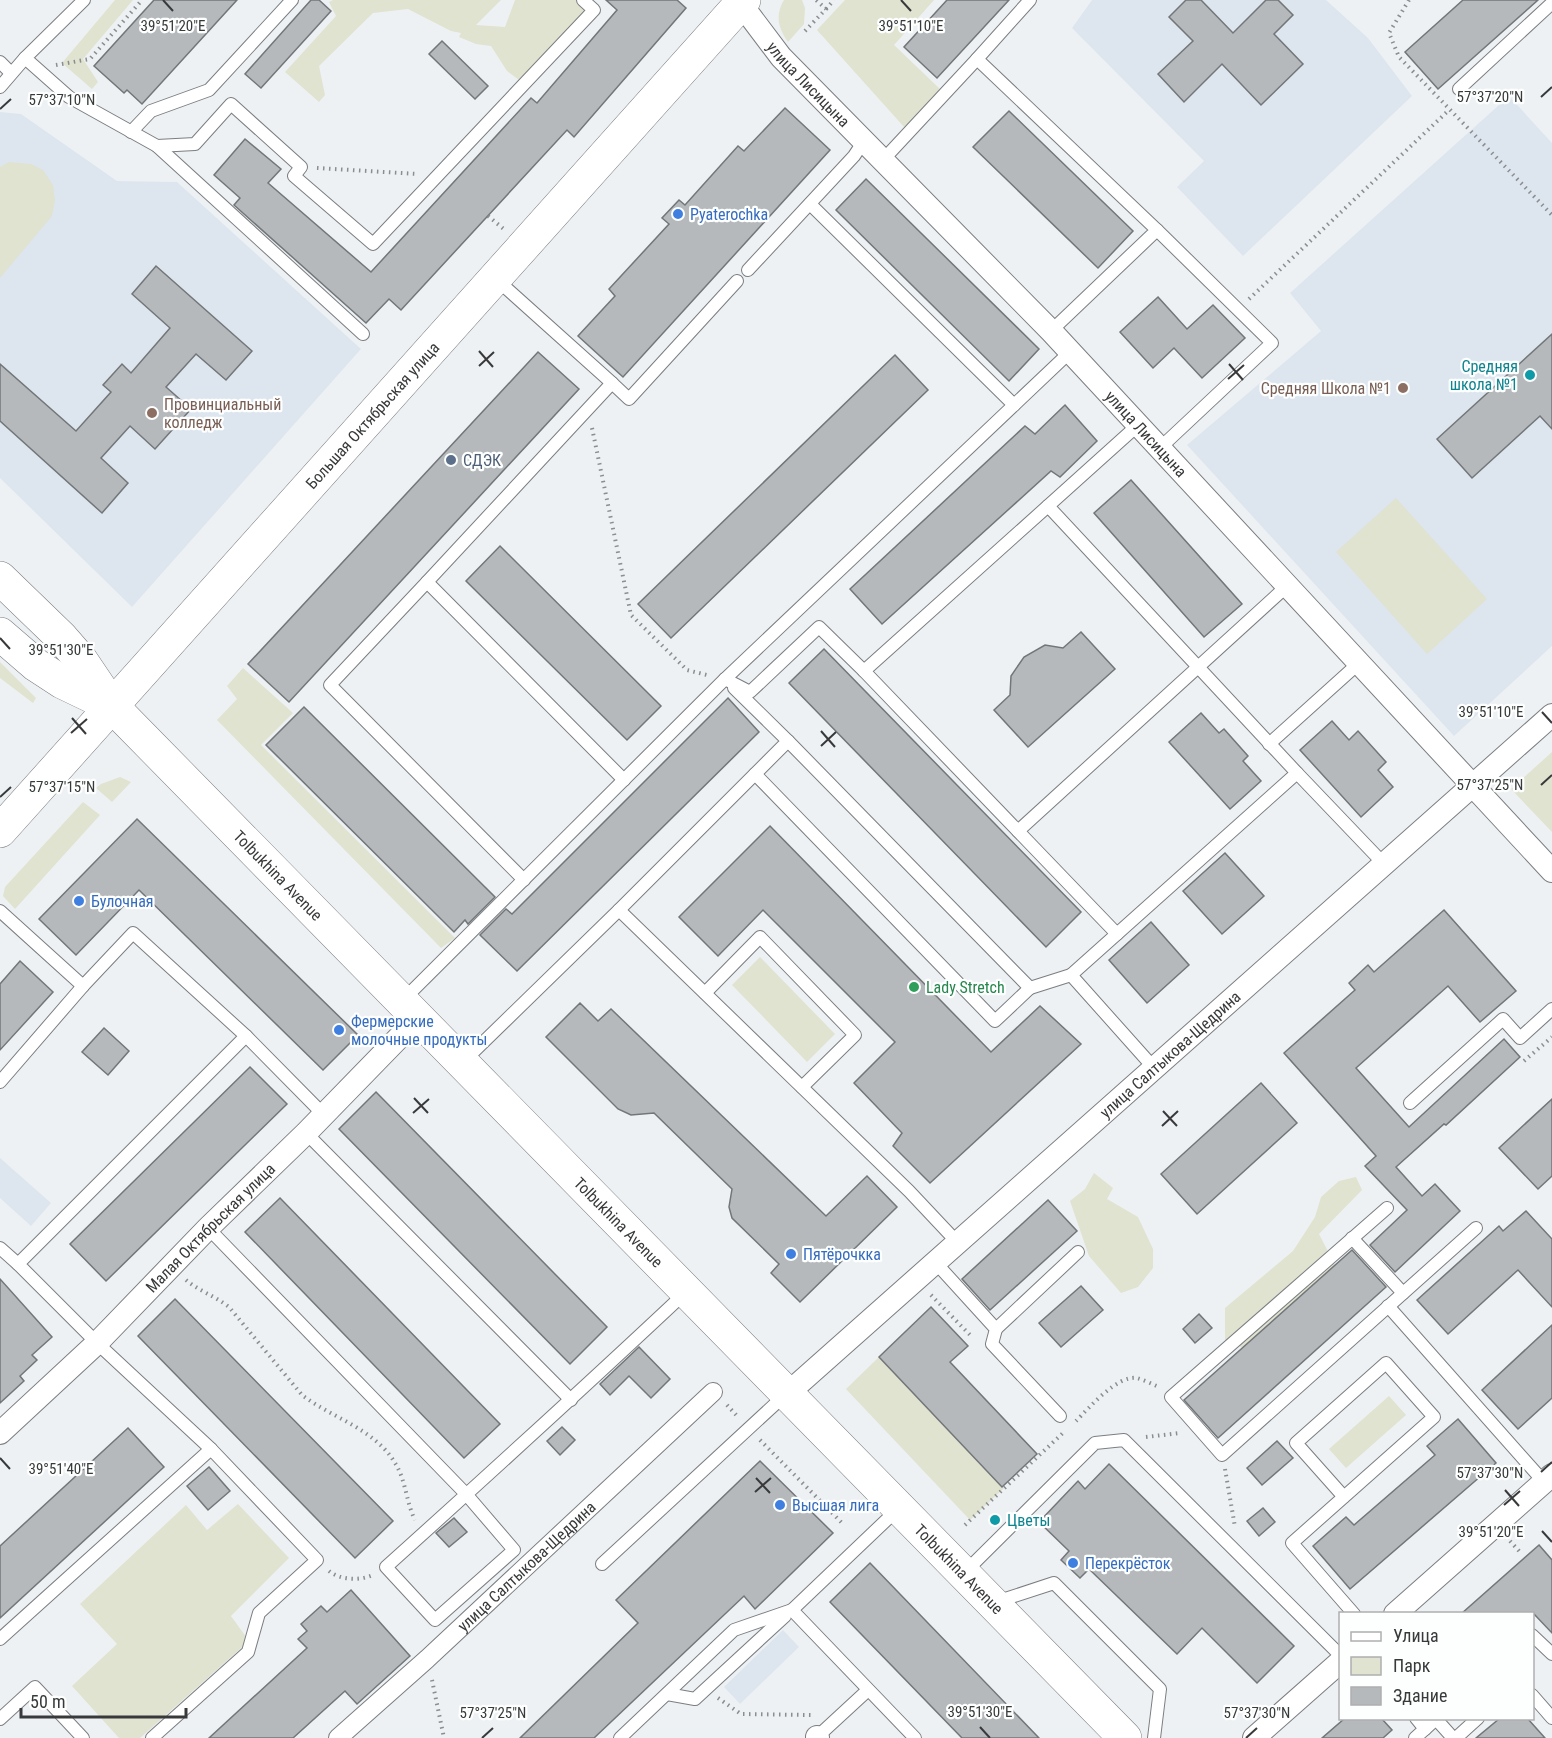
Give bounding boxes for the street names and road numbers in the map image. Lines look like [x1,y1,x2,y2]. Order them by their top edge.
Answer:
street label: улица Лисицына [763,38,854,131]
street label: Большая Октябрьская улица [302,338,443,493]
street label: улица Лисицына [1101,386,1191,481]
street label: Tolbukhina Avenue [230,826,327,924]
street label: улица Салтыкова-Щедрина [1096,987,1244,1122]
street label: Малая Октябрьская улица [142,1159,279,1296]
street label: Tolbukhina Avenue [570,1173,667,1271]
street label: улица Салтыкова-Щедрина [454,1497,599,1635]
street label: Tolbukhina Avenue [911,1520,1007,1618]

